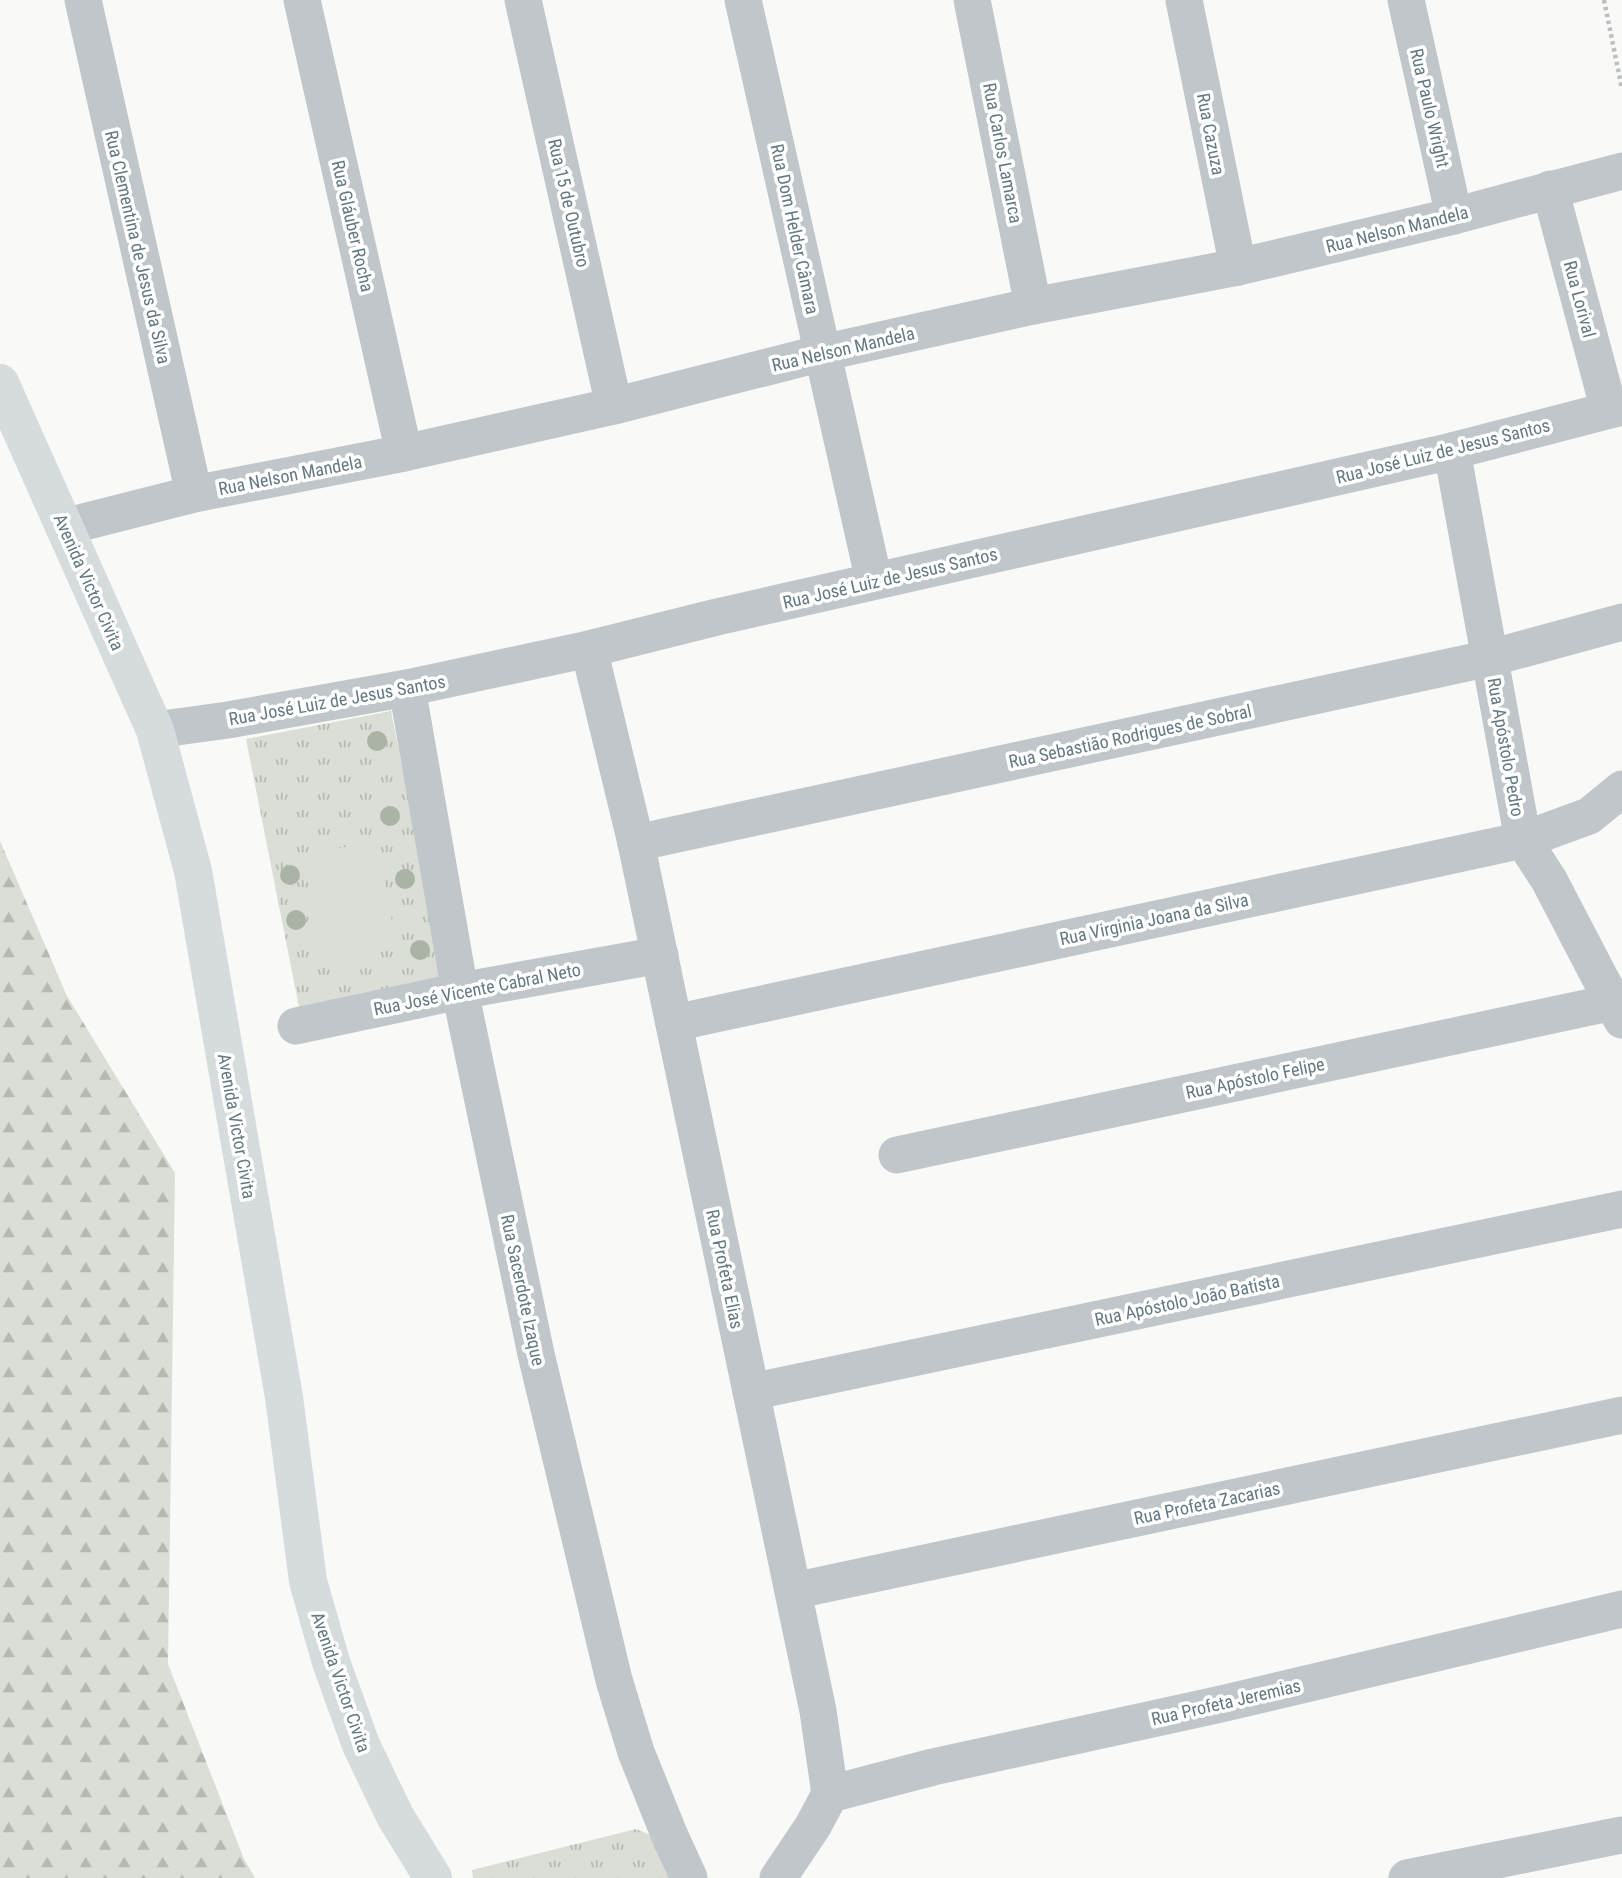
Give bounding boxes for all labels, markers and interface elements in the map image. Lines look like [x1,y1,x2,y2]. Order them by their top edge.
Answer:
street label: Rua Paulo Wright [1406,46,1454,170]
street label: Rua Carlos Lamarca [979,81,1027,225]
street label: Rua Cazuza [1193,91,1229,177]
street label: Rua Clementina de Jesus da Silva [101,128,175,366]
street label: Rua 15 de Outubro [544,137,594,269]
street label: Rua Dom Helder Câmara [767,142,823,316]
street label: Rua Gláuber Rocha [328,158,378,294]
street label: Rua Nelson Mandela [1324,201,1470,257]
street label: Rua Lorival [1560,258,1600,340]
street label: Rua Nelson Mandela [770,322,916,376]
street label: Rua José Luiz de Jesus Santos [1334,414,1552,488]
street label: Rua Nelson Mandela [216,451,364,499]
street label: Avenida Victor Civita [50,511,128,653]
street label: Rua José Luiz de Jesus Santos [781,543,999,613]
street label: Rua José Luiz de Jesus Santos [227,671,447,729]
street label: Rua Apóstolo Pedro [1483,676,1529,818]
street label: Rua Sebastião Rodrigues de Sobral [1007,700,1253,772]
street label: Rua Virginia Joana da Silva [1058,889,1250,949]
street label: Rua José Vicente Cabral Neto [372,959,582,1019]
street label: Avenida Victor Civita [214,1052,260,1200]
street label: Rua Apóstolo Felipe [1184,1053,1326,1103]
street label: Rua Profeta Elias [702,1207,748,1331]
street label: Rua Sacerdote Izaque [497,1212,549,1368]
street label: Rua Apóstolo João Batista [1093,1270,1281,1330]
street label: Rua Profeta Zacarias [1132,1477,1282,1529]
street label: Avenida Victor Civita [307,1609,375,1755]
street label: Rua Profeta Jeremias [1149,1675,1303,1729]

